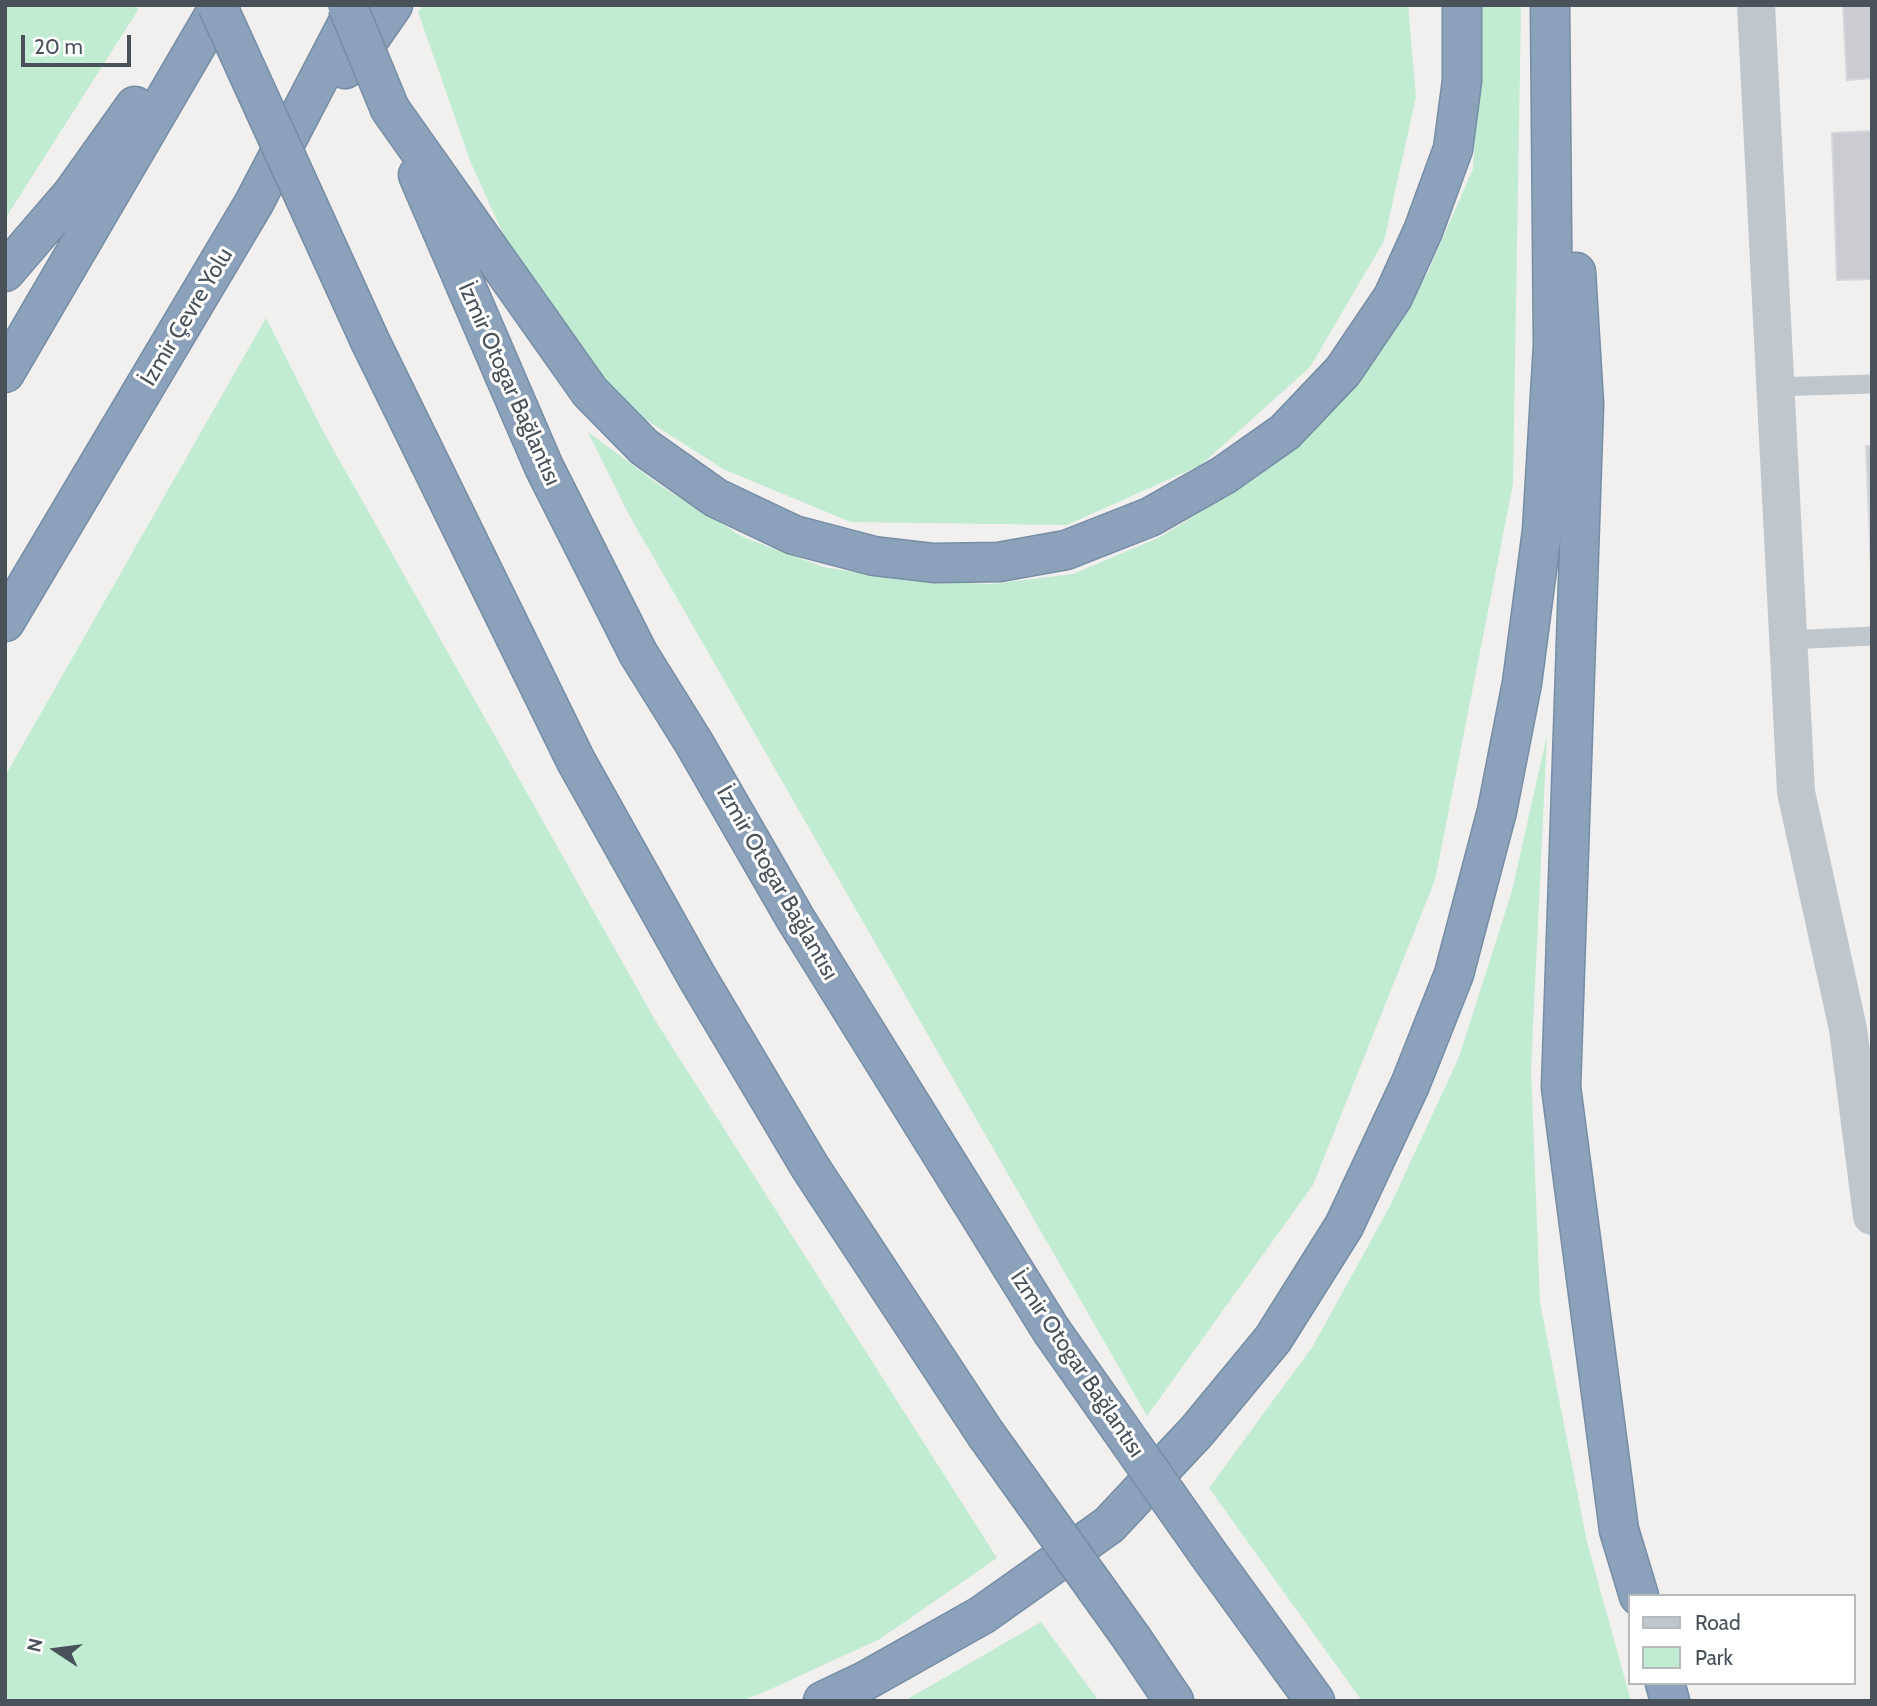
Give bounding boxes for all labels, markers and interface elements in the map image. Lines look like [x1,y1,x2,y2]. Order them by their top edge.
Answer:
scale bar [24,21,135,65]
text: 20 m [34,34,83,59]
street label: İzmir Çevre Yolu [135,243,239,391]
street label: İzmir Otogar Bağlantısı [452,278,566,490]
street label: İzmir Otogar Bağlantısı [710,781,844,985]
street label: İzmir Otogar Bağlantısı [1004,1265,1150,1463]
legend [1629,1594,1856,1685]
text: Road [1695,1610,1741,1635]
north arrow [21,1615,91,1685]
text: N [22,1636,48,1654]
text: Park [1695,1645,1733,1670]

